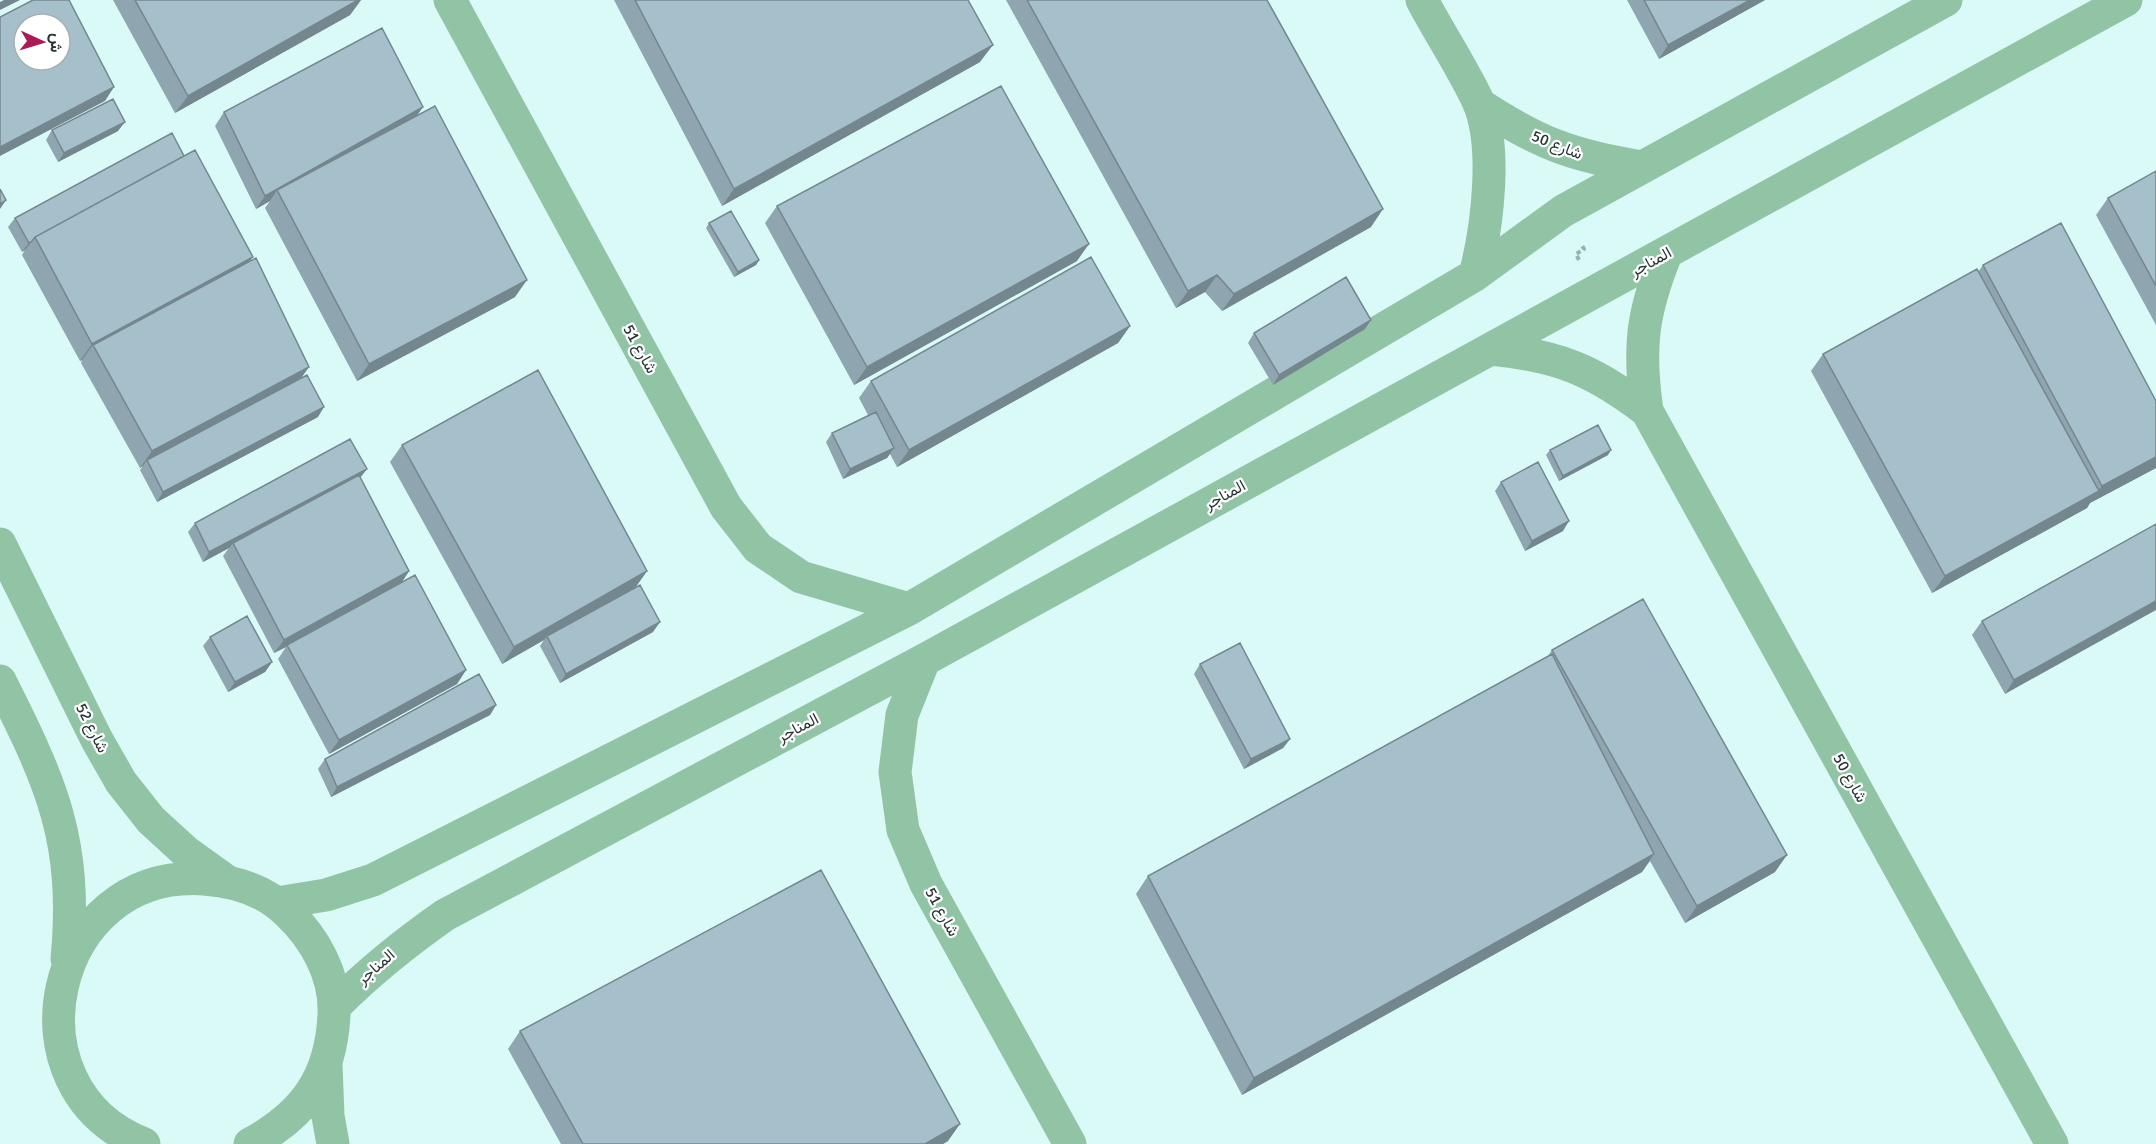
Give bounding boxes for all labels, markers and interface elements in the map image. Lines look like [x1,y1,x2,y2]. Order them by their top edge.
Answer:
north arrow [12,12,72,72]
text: ش [45,33,67,53]
street label: شارع 50 [1528,126,1585,165]
street label: المناجر [1626,243,1675,282]
street label: شارع 51 [618,321,662,378]
street label: المناجر [1200,476,1249,515]
street label: شارع 52 [70,700,113,757]
street label: المناجر [773,709,822,748]
street label: شارع 50 [1828,750,1872,807]
street label: شارع 51 [920,884,964,941]
street label: المناجر [352,945,399,990]

